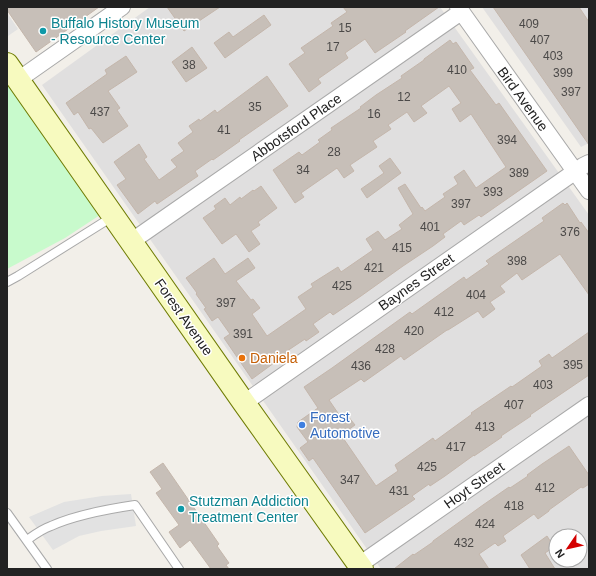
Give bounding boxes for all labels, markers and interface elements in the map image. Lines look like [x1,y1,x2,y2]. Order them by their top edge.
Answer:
place label: Buffalo History Museum - Resource Center [51,15,199,47]
house number: 409 [519,17,539,31]
house number: 15 [338,21,352,35]
marker: Buffalo History Museum - Resource Center [38,26,48,36]
house number: 407 [530,33,550,47]
house number: 17 [326,40,340,54]
house number: 403 [543,49,563,63]
house number: 38 [182,58,196,72]
house number: 410 [447,63,467,77]
street label: Bird Avenue [494,64,552,134]
house number: 399 [553,66,573,80]
house number: 397 [561,85,581,99]
street label: Abbotsford Place [248,90,344,164]
house number: 12 [397,90,411,104]
house number: 35 [248,100,262,114]
house number: 437 [90,105,110,119]
house number: 16 [367,107,381,121]
house number: 41 [217,123,231,137]
house number: 394 [497,133,517,147]
house number: 28 [327,145,341,159]
house number: 34 [296,163,310,177]
house number: 389 [509,166,529,180]
house number: 393 [483,185,503,199]
house number: 397 [451,197,471,211]
house number: 401 [420,220,440,234]
house number: 376 [560,225,580,239]
house number: 415 [392,241,412,255]
street label: Baynes Street [375,250,457,314]
house number: 398 [507,254,527,268]
house number: 421 [364,261,384,275]
street label: Forest Avenue [152,276,216,359]
house number: 425 [332,279,352,293]
house number: 404 [466,288,486,302]
house number: 397 [216,296,236,310]
house number: 412 [434,305,454,319]
house number: 420 [404,324,424,338]
house number: 391 [233,327,253,341]
house number: 428 [375,342,395,356]
place label: Daniela [250,350,298,366]
marker: Daniela [237,353,247,363]
house number: 395 [563,358,583,372]
house number: 436 [351,359,371,373]
house number: 403 [533,378,553,392]
house number: 407 [504,398,524,412]
place label: Forest Automotive [310,409,380,441]
marker: Forest Automotive [297,420,307,430]
house number: 413 [475,420,495,434]
house number: 417 [446,440,466,454]
street label: Hoyt Street [441,458,507,512]
house number: 425 [417,460,437,474]
house number: 347 [340,473,360,487]
house number: 412 [535,481,555,495]
house number: 431 [389,484,409,498]
place label: Stutzman Addiction Treatment Center [189,493,309,525]
house number: 418 [504,499,524,513]
marker: Stutzman Addiction Treatment Center [176,504,186,514]
house number: 424 [475,517,495,531]
north arrow [548,528,588,568]
house number: 432 [454,536,474,550]
text: N [552,547,567,560]

